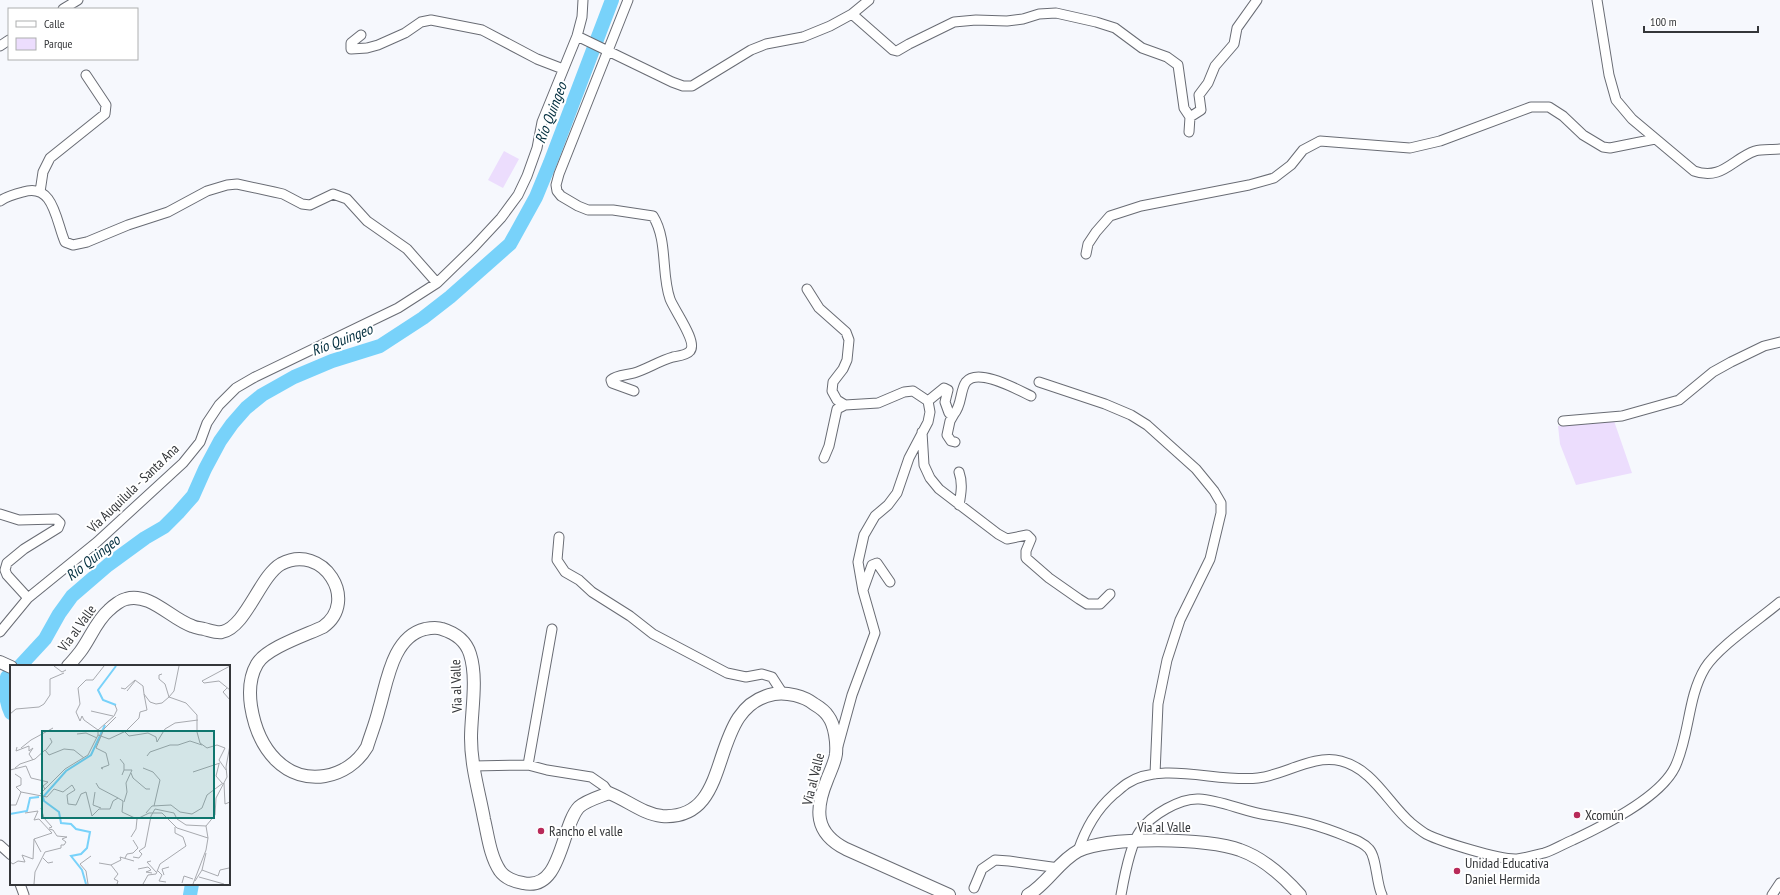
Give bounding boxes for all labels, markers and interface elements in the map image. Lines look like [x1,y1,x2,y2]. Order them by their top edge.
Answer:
legend [8,8,138,60]
scale bar [1644,8,1758,34]
text: 100 m [1650,14,1677,29]
text: Calle [44,16,65,31]
text: Parque [44,36,73,51]
water label: Río Quingeo [530,78,571,146]
water label: Río Quingeo [309,319,376,360]
street label: Vía Auquilula - Santa Ana [83,440,183,537]
water label: Río Quingeo [62,530,125,585]
street label: Via al Valle [53,601,100,656]
street label: Via al Valle [446,659,466,714]
inset map [10,665,230,885]
street label: Via al Valle [798,751,828,808]
place label: Xcomún [1585,806,1624,824]
marker: Xcomún [1572,810,1582,820]
street label: Via al Valle [1136,818,1191,836]
place label: Rancho el valle [549,822,623,840]
marker: Rancho el valle [536,826,546,836]
place label: Unidad Educativa Daniel Hermida [1465,854,1549,888]
marker: Unidad Educativa Daniel Hermida [1452,866,1462,876]

